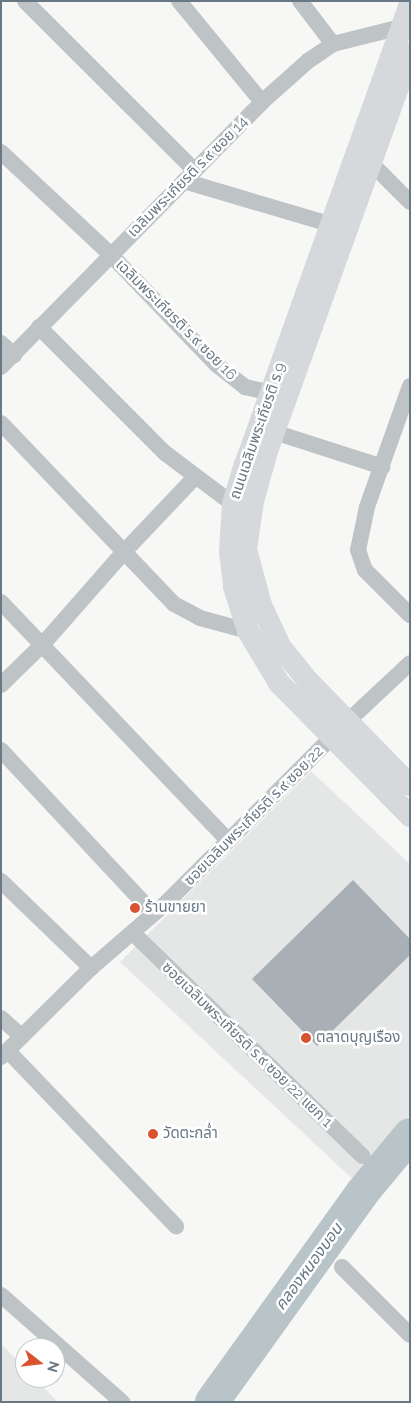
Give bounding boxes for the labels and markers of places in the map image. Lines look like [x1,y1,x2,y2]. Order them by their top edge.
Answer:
place label: ร้านขายยา [145,899,206,917]
marker: ร้านขายยา [129,902,141,914]
place label: ตลาดบุญเรือง [316,1029,400,1047]
marker: ตลาดบุญเรือง [300,1032,312,1044]
place label: วัดตะกล่ำ [163,1125,218,1143]
marker: วัดตะกล่ำ [147,1128,159,1140]

